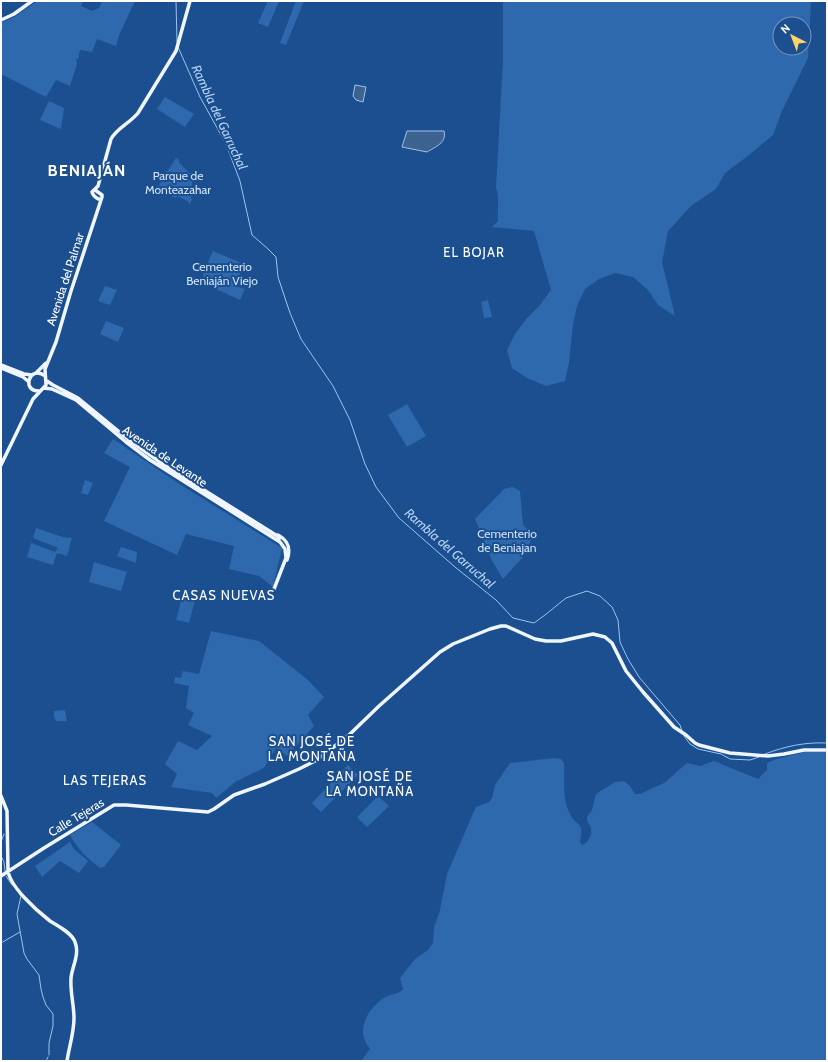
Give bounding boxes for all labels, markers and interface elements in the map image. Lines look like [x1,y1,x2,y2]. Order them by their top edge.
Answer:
north arrow [772,16,812,56]
text: N [778,21,793,36]
water label: Rambla del Garruchal [189,62,251,172]
district label: BENIAJÁN [48,161,126,180]
park label: Parque de Monteazahar [145,168,211,197]
street label: Avenida del Palmar [43,230,87,327]
district label: EL BOJAR [443,244,505,260]
park label: Cementerio Beniaján Viejo [186,259,258,288]
street label: Avenida de Levante [120,422,210,490]
water label: Rambla del Garruchal [402,505,498,591]
park label: Cementerio de Beniajan [477,526,537,555]
district label: CASAS NUEVAS [173,587,275,603]
district label: SAN JOSÉ DE LA MONTAÑA [268,732,356,764]
district label: SAN JOSÉ DE LA MONTAÑA [326,767,414,799]
district label: LAS TEJERAS [63,772,147,788]
street label: Calle Tejeras [45,795,107,839]

